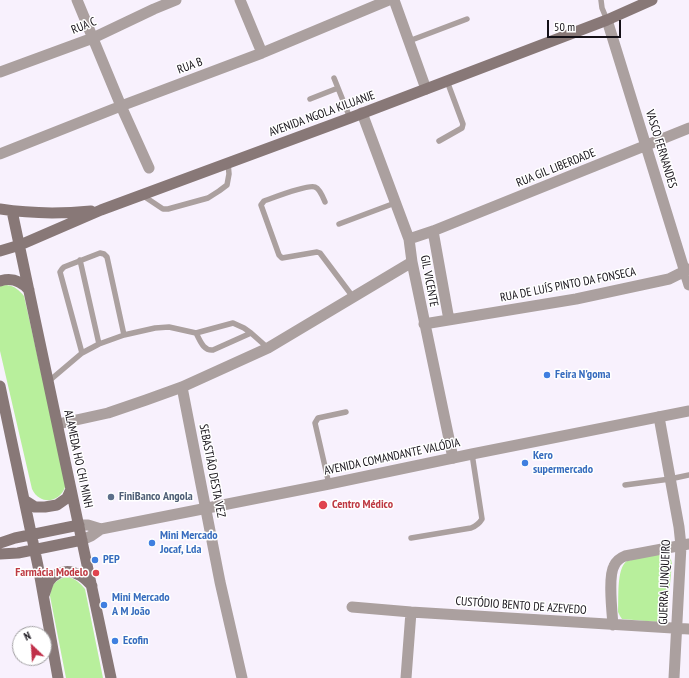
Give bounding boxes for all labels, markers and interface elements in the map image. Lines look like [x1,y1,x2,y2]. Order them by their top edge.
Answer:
scale bar [549,12,623,38]
street label: RUA C [69,15,99,37]
text: 50 m [554,19,575,34]
street label: RUA B [175,55,205,77]
street label: AVENIDA NGOLA KILUANJE [267,88,377,140]
street label: VASCO FERNANDES [642,108,680,190]
street label: RUA GIL LIBERDADE [514,146,598,190]
street label: GIL VICENTE [417,254,441,308]
street label: RUA DE LUÍS PINTO DA FONSECA [499,265,637,305]
place label: Feira N'goma [555,368,610,382]
marker: Feira N'goma [542,370,552,380]
street label: ALAMEDA HO CHI MINH [61,409,95,509]
street label: SEBASTIÃO DESTA VEZ [196,423,228,519]
street label: AVENIDA COMANDANTE VALÓDIA [323,436,461,478]
place label: Kero supermercado [533,449,593,477]
marker: Kero supermercado [520,458,530,468]
place label: FiniBanco Angola [119,490,193,504]
marker: FiniBanco Angola [106,492,116,502]
place label: Centro Médico [332,498,393,512]
marker: Centro Médico [317,499,329,511]
place label: Mini Mercado Jocaf, Lda [160,529,218,557]
marker: Mini Mercado Jocaf, Lda [147,538,157,548]
street label: GUERRA JUNQUEIRO [656,539,674,625]
place label: PEP [103,553,120,567]
marker: PEP [90,555,100,565]
place label: Farmácia Modelo [15,566,88,580]
marker: Farmácia Modelo [91,568,101,578]
place label: Mini Mercado A M João [112,591,170,619]
street label: CUSTÓDIO BENTO DE AZEVEDO [455,594,587,618]
marker: Mini Mercado A M João [99,600,109,610]
north arrow [12,626,52,666]
text: N [22,628,33,644]
place label: Ecofin [123,634,148,648]
marker: Ecofin [110,636,120,646]

